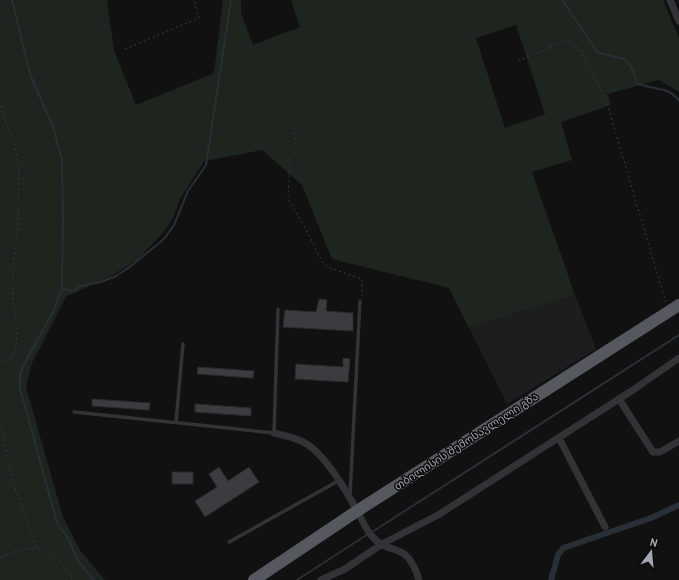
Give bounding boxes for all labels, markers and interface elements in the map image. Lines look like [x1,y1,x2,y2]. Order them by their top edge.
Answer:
street label: თბილისის შემოსავლელი გზა [391,389,541,493]
north arrow [631,532,671,572]
text: N [648,535,659,550]

